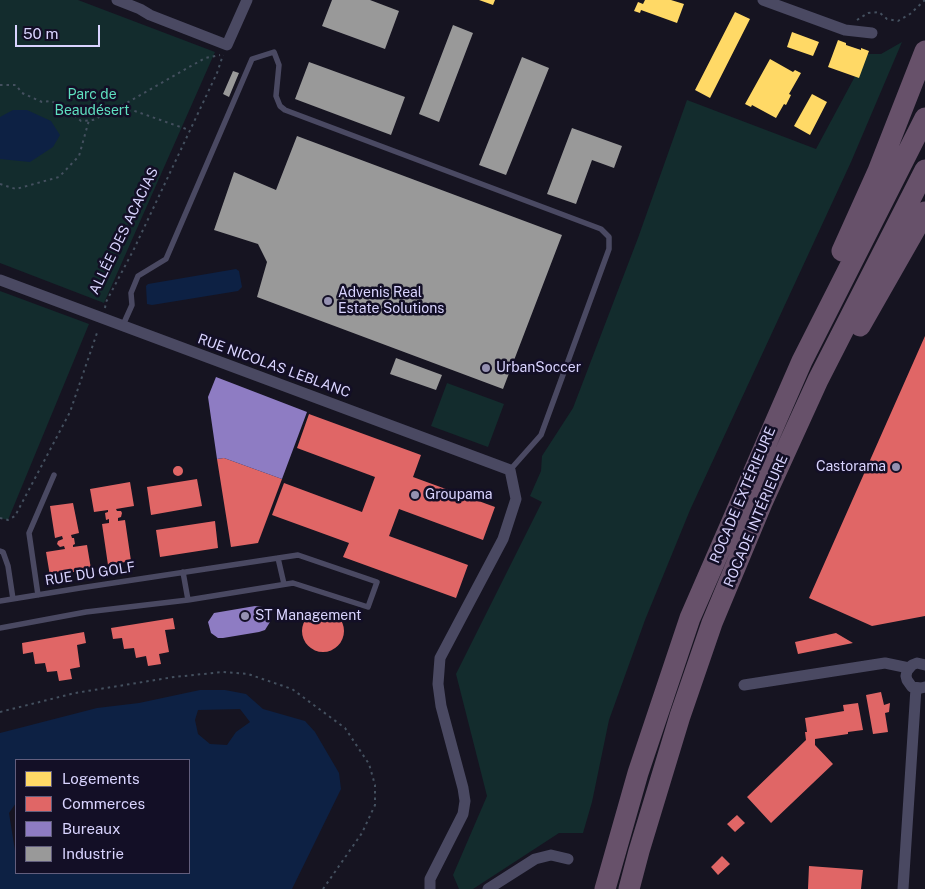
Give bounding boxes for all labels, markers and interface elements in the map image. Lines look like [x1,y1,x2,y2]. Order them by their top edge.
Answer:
scale bar [18,15,102,47]
text: 50 m [23,25,58,42]
park label: Parc de Beaudésert [54,87,130,120]
street label: ALLÉE DES ACACIAS [86,165,162,297]
place label: Advenis Real Estate Solutions [338,285,444,318]
marker: Advenis Real Estate Solutions [322,295,334,307]
street label: RUE NICOLAS LEBLANC [195,331,353,401]
place label: UrbanSoccer [496,360,581,376]
marker: UrbanSoccer [480,362,492,374]
street label: ROCADE EXTÉRIEURE [707,424,779,566]
street label: ROCADE INTÉRIEURE [720,452,792,590]
place label: Castorama [816,459,886,475]
marker: Castorama [890,461,902,473]
place label: Groupama [425,487,493,503]
marker: Groupama [409,489,421,501]
street label: RUE DU GOLF [44,559,136,589]
place label: ST Management [255,608,361,624]
marker: ST Management [239,610,251,622]
legend [15,759,190,874]
text: Logements [62,770,140,787]
text: Commerces [62,795,145,812]
text: Bureaux [62,820,120,837]
text: Industrie [62,845,124,862]

